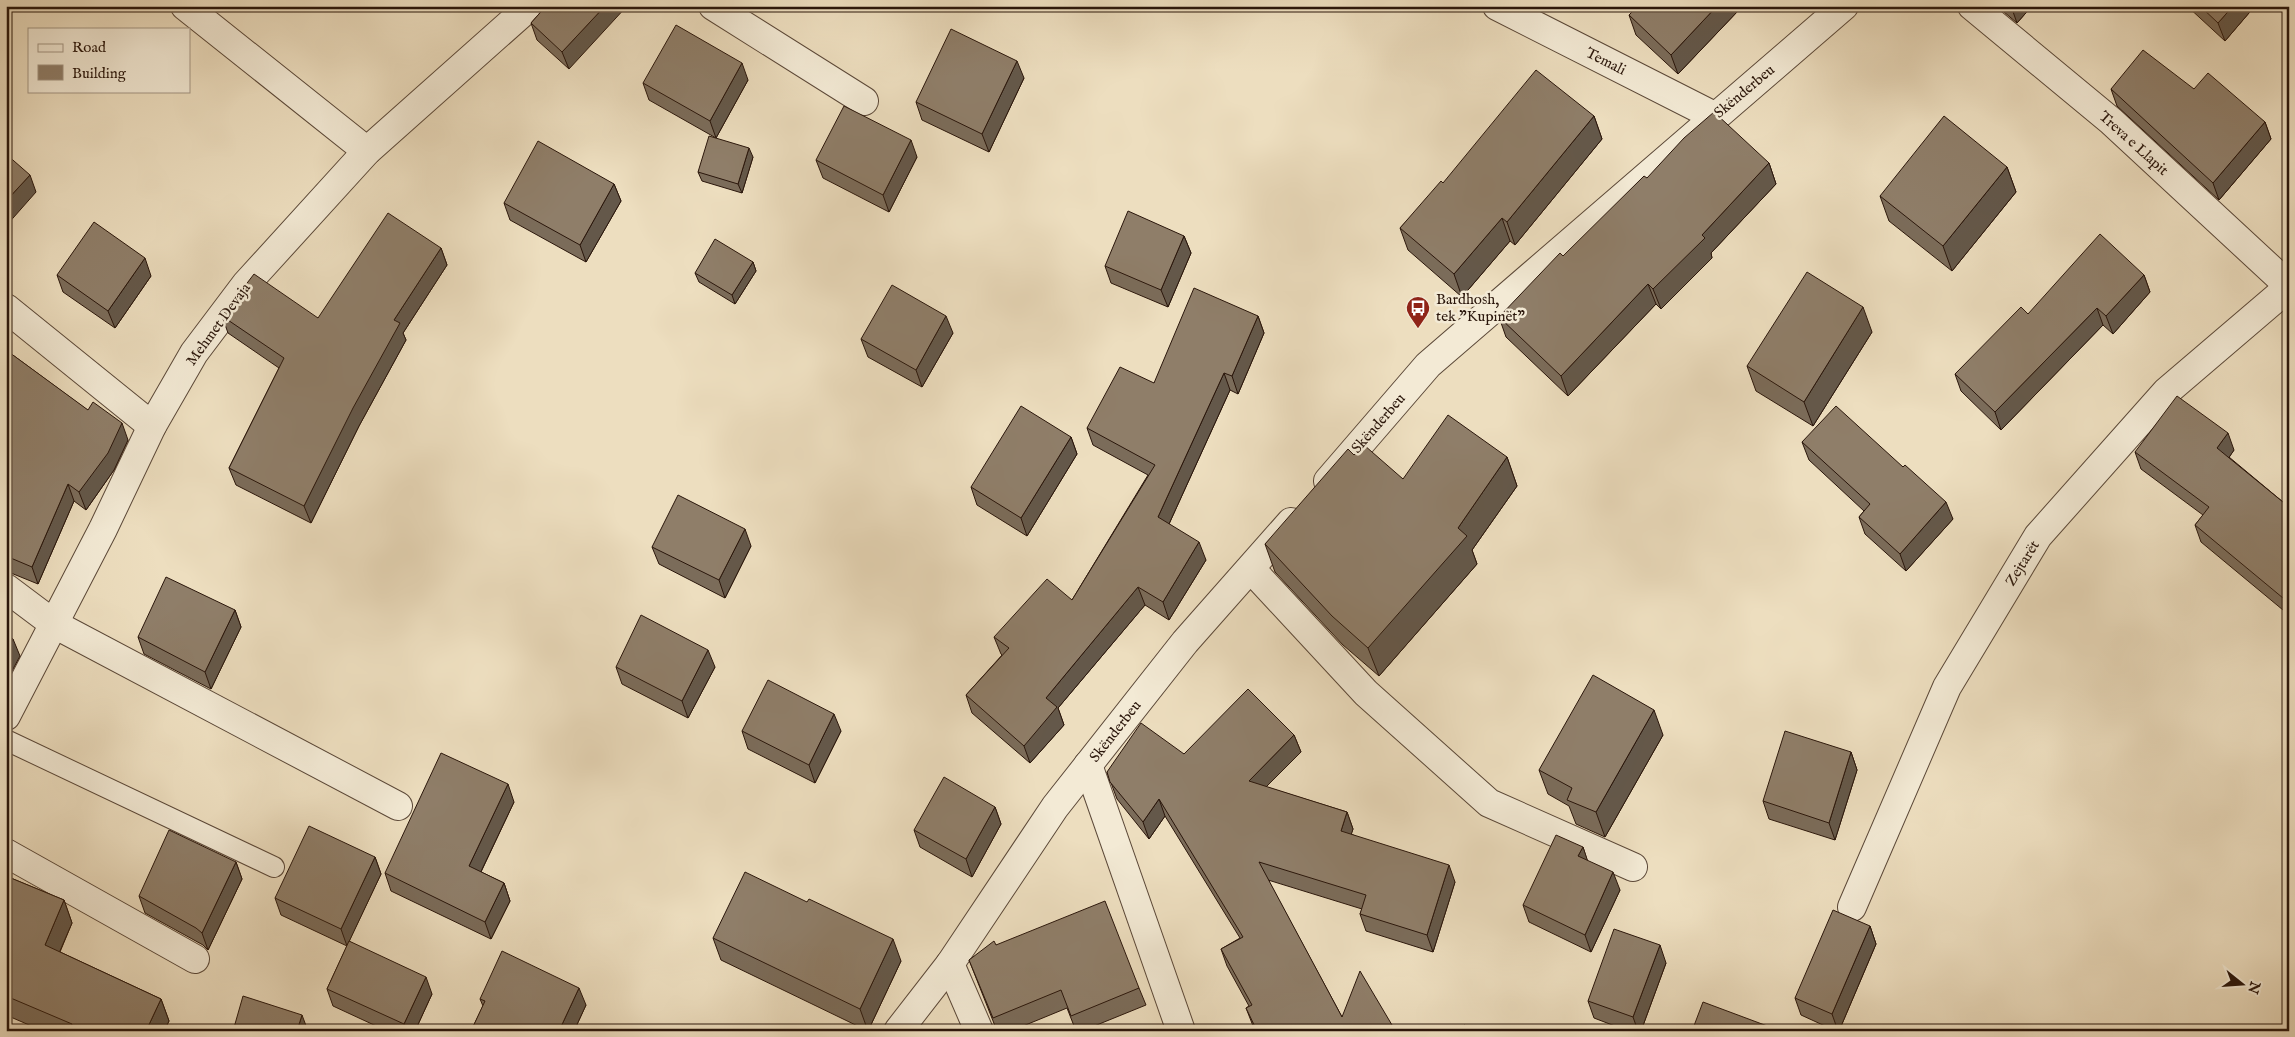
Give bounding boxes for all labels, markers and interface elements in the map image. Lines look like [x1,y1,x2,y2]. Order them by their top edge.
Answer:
legend [28,28,190,92]
text: Road [72,38,107,57]
street label: Temali [1582,43,1629,80]
street label: Skënderbeu [1710,60,1779,122]
text: Building [72,64,127,83]
street label: Treva e Llapit [2095,107,2172,180]
street label: Mehmet Devaja [182,279,255,369]
place label: Bardhosh, tek "Kupinët" [1436,290,1525,326]
bus stop icon: Bardhosh, tek "Kupinët" [1405,295,1431,329]
street label: Skënderbeu [1347,389,1410,457]
street label: Zejtarët [2001,537,2044,590]
street label: Skënderbeu [1085,696,1146,766]
north arrow [2218,960,2268,1010]
text: N [2243,978,2264,996]

